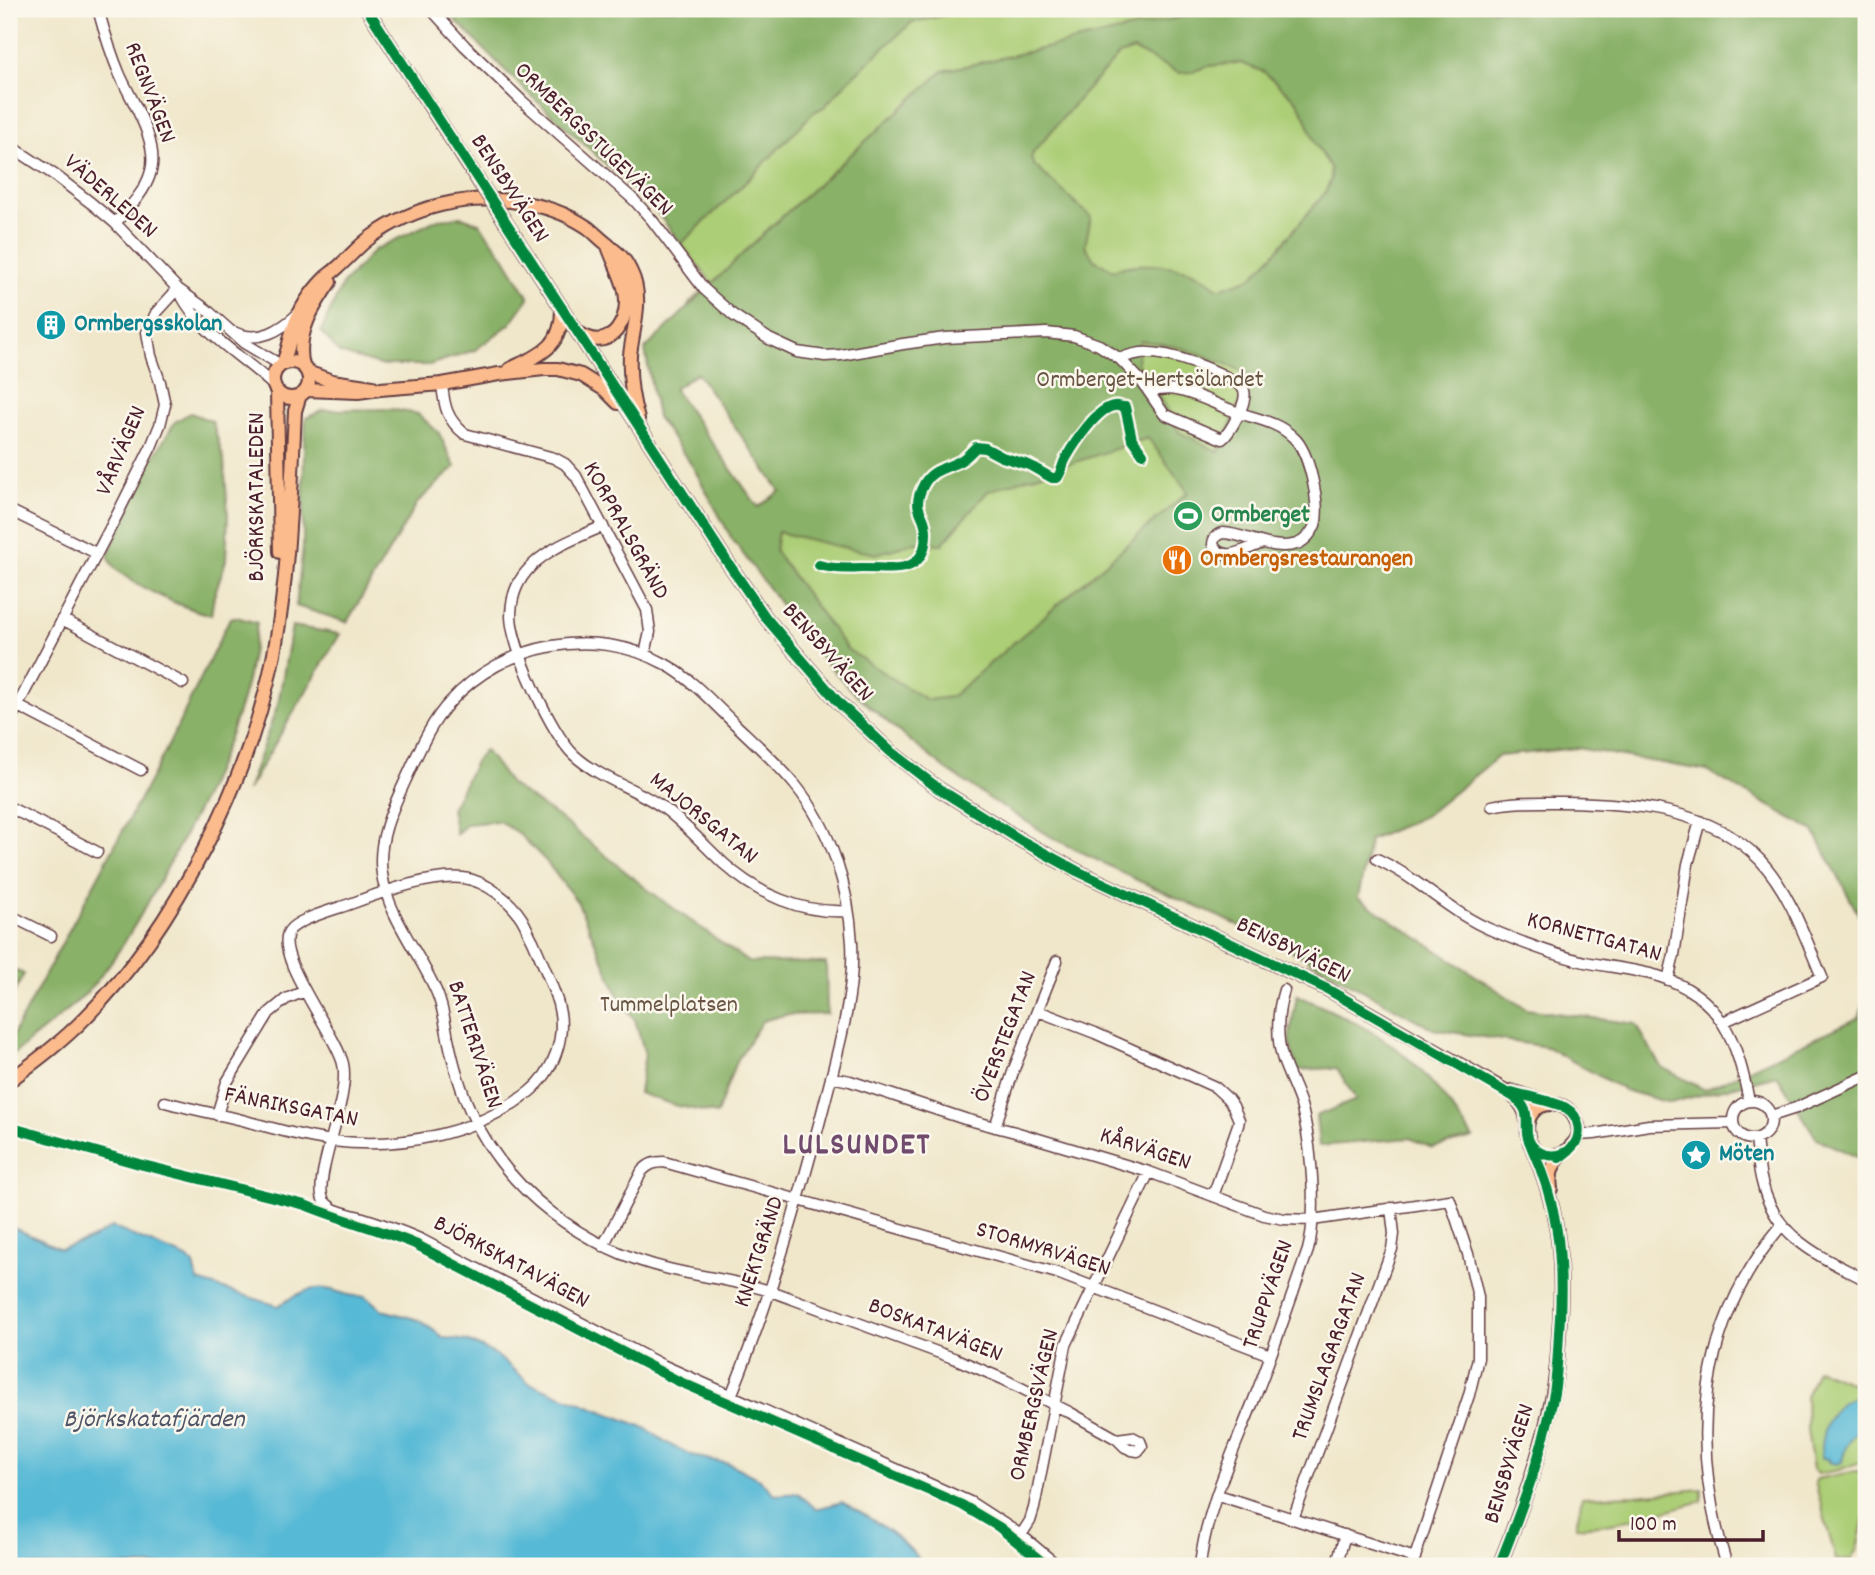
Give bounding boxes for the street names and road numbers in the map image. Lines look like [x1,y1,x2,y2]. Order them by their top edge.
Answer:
street label: REGNVÄGEN [114,38,184,148]
street label: ORMBERGSSTUGEVÄGEN [506,55,680,225]
street label: BENSBYVÄGEN [461,128,557,250]
street label: VÄDERLEDEN [56,147,164,247]
street label: VÅRVÄGEN [88,401,156,501]
street label: BJÖRKSKATALEDEN [241,412,275,582]
street label: KORPRALSGRÄND [573,456,677,606]
street label: BENSBYVÄGEN [773,596,881,710]
street label: MAJORSGATAN [641,764,765,874]
street label: KORNETTGATAN [1523,904,1665,972]
street label: BENSBYVÄGEN [1230,909,1356,993]
street label: ÖVERSTEGATAN [965,966,1047,1108]
street label: BATTERIVÄGEN [437,977,511,1113]
street label: FÄNRIKSGATAN [221,1078,361,1138]
street label: KÅRVÄGEN [1095,1119,1195,1181]
street label: KNEKTGRÄND [726,1192,794,1312]
street label: BJÖRKSKATAVÄGEN [427,1208,595,1318]
street label: STORMYRVÄGEN [972,1213,1114,1287]
street label: TRUPPVÄGEN [1234,1236,1304,1354]
street label: TRUMSLAGARGATAN [1284,1268,1376,1446]
street label: BOSKATAVÄGEN [863,1290,1007,1372]
street label: ORMBERGSVÄGEN [1001,1326,1069,1484]
street label: BENSBYVÄGEN [1476,1400,1544,1528]

